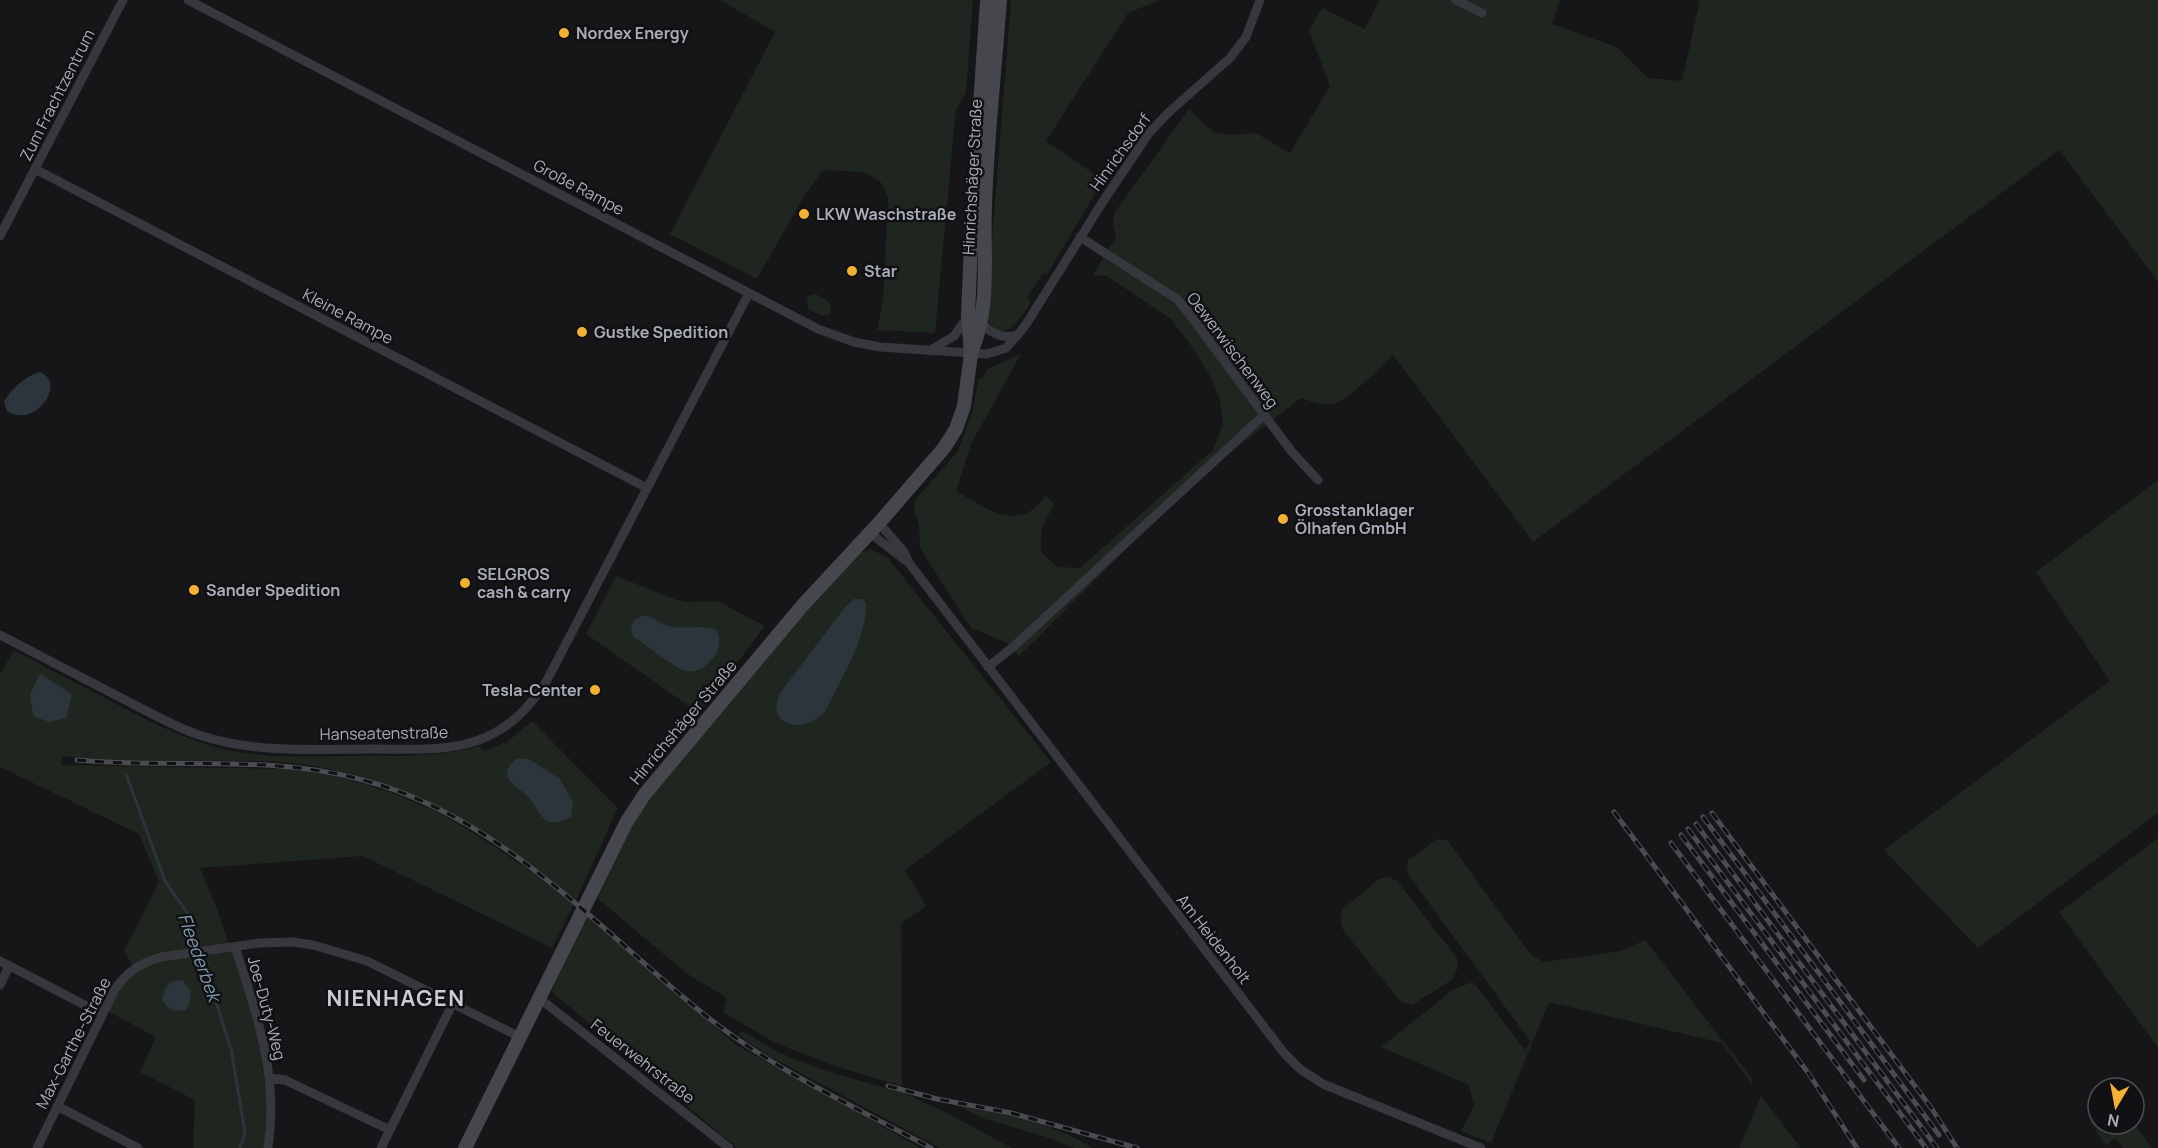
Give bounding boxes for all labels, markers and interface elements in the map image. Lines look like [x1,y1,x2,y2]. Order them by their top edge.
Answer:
place label: Nordex Energy [576,22,689,44]
street label: Zum Frachtzentrum [14,25,100,165]
marker: Nordex Energy [557,26,571,40]
street label: Hinrichshäger Straße [957,98,987,256]
street label: Hinrichsdorf [1084,109,1156,195]
street label: Große Rampe [530,154,628,220]
place label: LKW Waschstraße [816,203,957,225]
marker: LKW Waschstraße [797,207,811,221]
place label: Star [864,260,897,282]
marker: Star [845,264,859,278]
street label: Kleine Rampe [299,283,397,349]
street label: Oewerwischenweg [1182,288,1284,412]
place label: Gustke Spedition [594,321,728,343]
marker: Gustke Spedition [575,325,589,339]
place label: Grosstanklager Ölhafen GmbH [1295,499,1414,539]
marker: Grosstanklager Ölhafen GmbH [1276,512,1290,526]
place label: SELGROS cash & carry [477,563,571,603]
marker: SELGROS cash & carry [458,576,472,590]
place label: Sander Spedition [206,579,340,601]
marker: Sander Spedition [187,583,201,597]
street label: Hinrichshäger Straße [624,655,742,789]
place label: Tesla-Center [482,679,583,701]
marker: Tesla-Center [588,683,602,697]
street label: Hanseatenstraße [320,721,448,745]
street label: Am Heidenholt [1172,890,1256,988]
water label: Fleederbek [173,910,228,1007]
street label: Joe-Duty-Weg [243,954,291,1062]
street label: Max-Garthe-Straße [30,973,116,1113]
district label: NIENHAGEN [326,983,466,1013]
street label: Feuerwehrstraße [587,1014,699,1108]
north arrow [2086,1076,2146,1136]
text: N [2106,1109,2121,1133]

